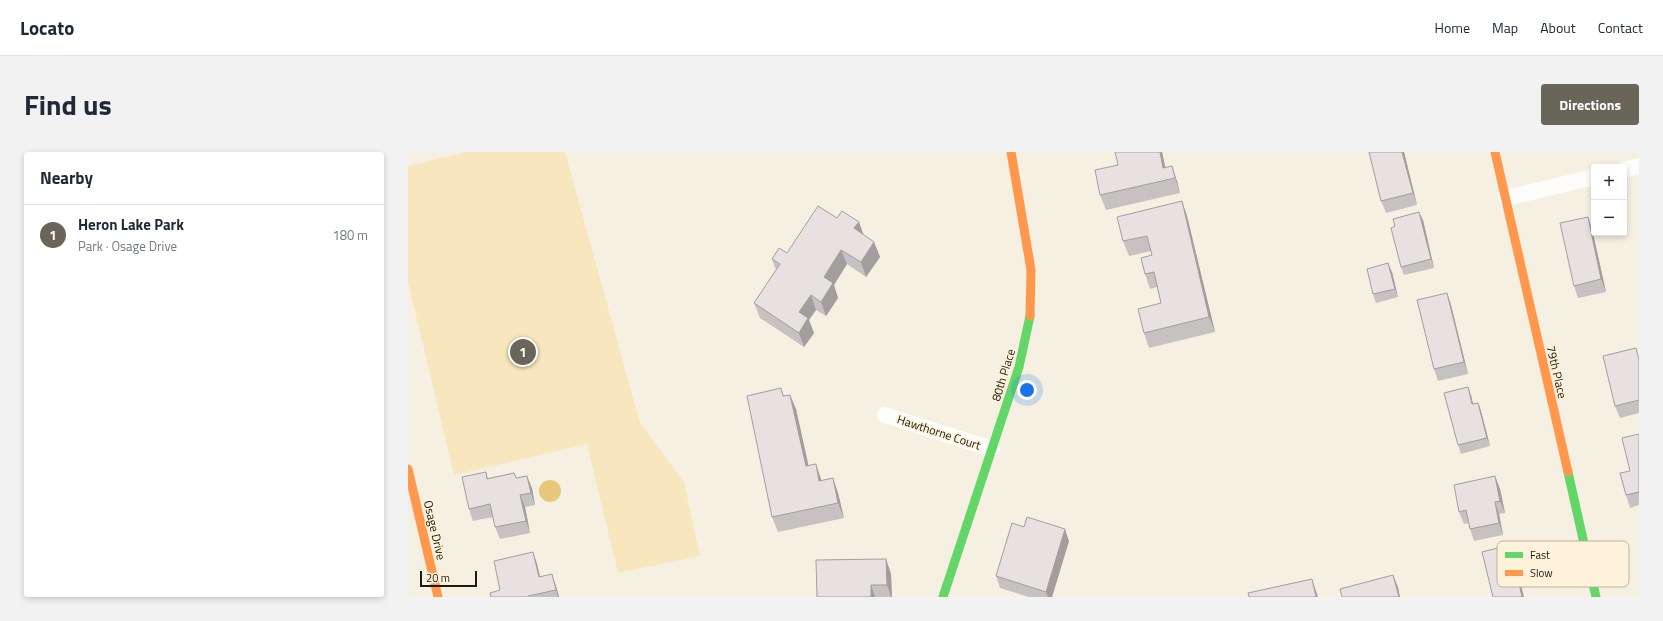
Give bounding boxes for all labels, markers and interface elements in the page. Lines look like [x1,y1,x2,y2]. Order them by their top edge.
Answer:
text: Locato [20,13,74,42]
text: Home [1435,17,1470,38]
text: Map [1492,17,1518,38]
text: About [1540,17,1576,38]
text: Contact [1598,17,1643,38]
text: Find us [24,83,112,126]
button: Directions [1541,84,1639,125]
map controls [1591,164,1627,236]
button: + [1591,164,1627,200]
text: Nearby [40,165,93,191]
button: − [1591,200,1627,236]
text: Heron Lake Park [78,213,184,236]
text: 1 [49,225,57,245]
text: 180 m [332,225,368,245]
text: Park · Osage Drive [78,236,177,256]
pin: 1 [510,337,536,367]
street label: 79th Place [1542,344,1572,400]
street label: 80th Place [986,346,1020,404]
your location [1017,380,1037,400]
street label: Hawthorne Court [895,410,984,455]
street label: Osage Drive [419,498,451,562]
legend [1497,541,1629,587]
text: Fast [1530,547,1550,563]
text: Slow [1530,565,1553,581]
scale bar [420,569,477,588]
text: 20 m [426,570,450,586]

